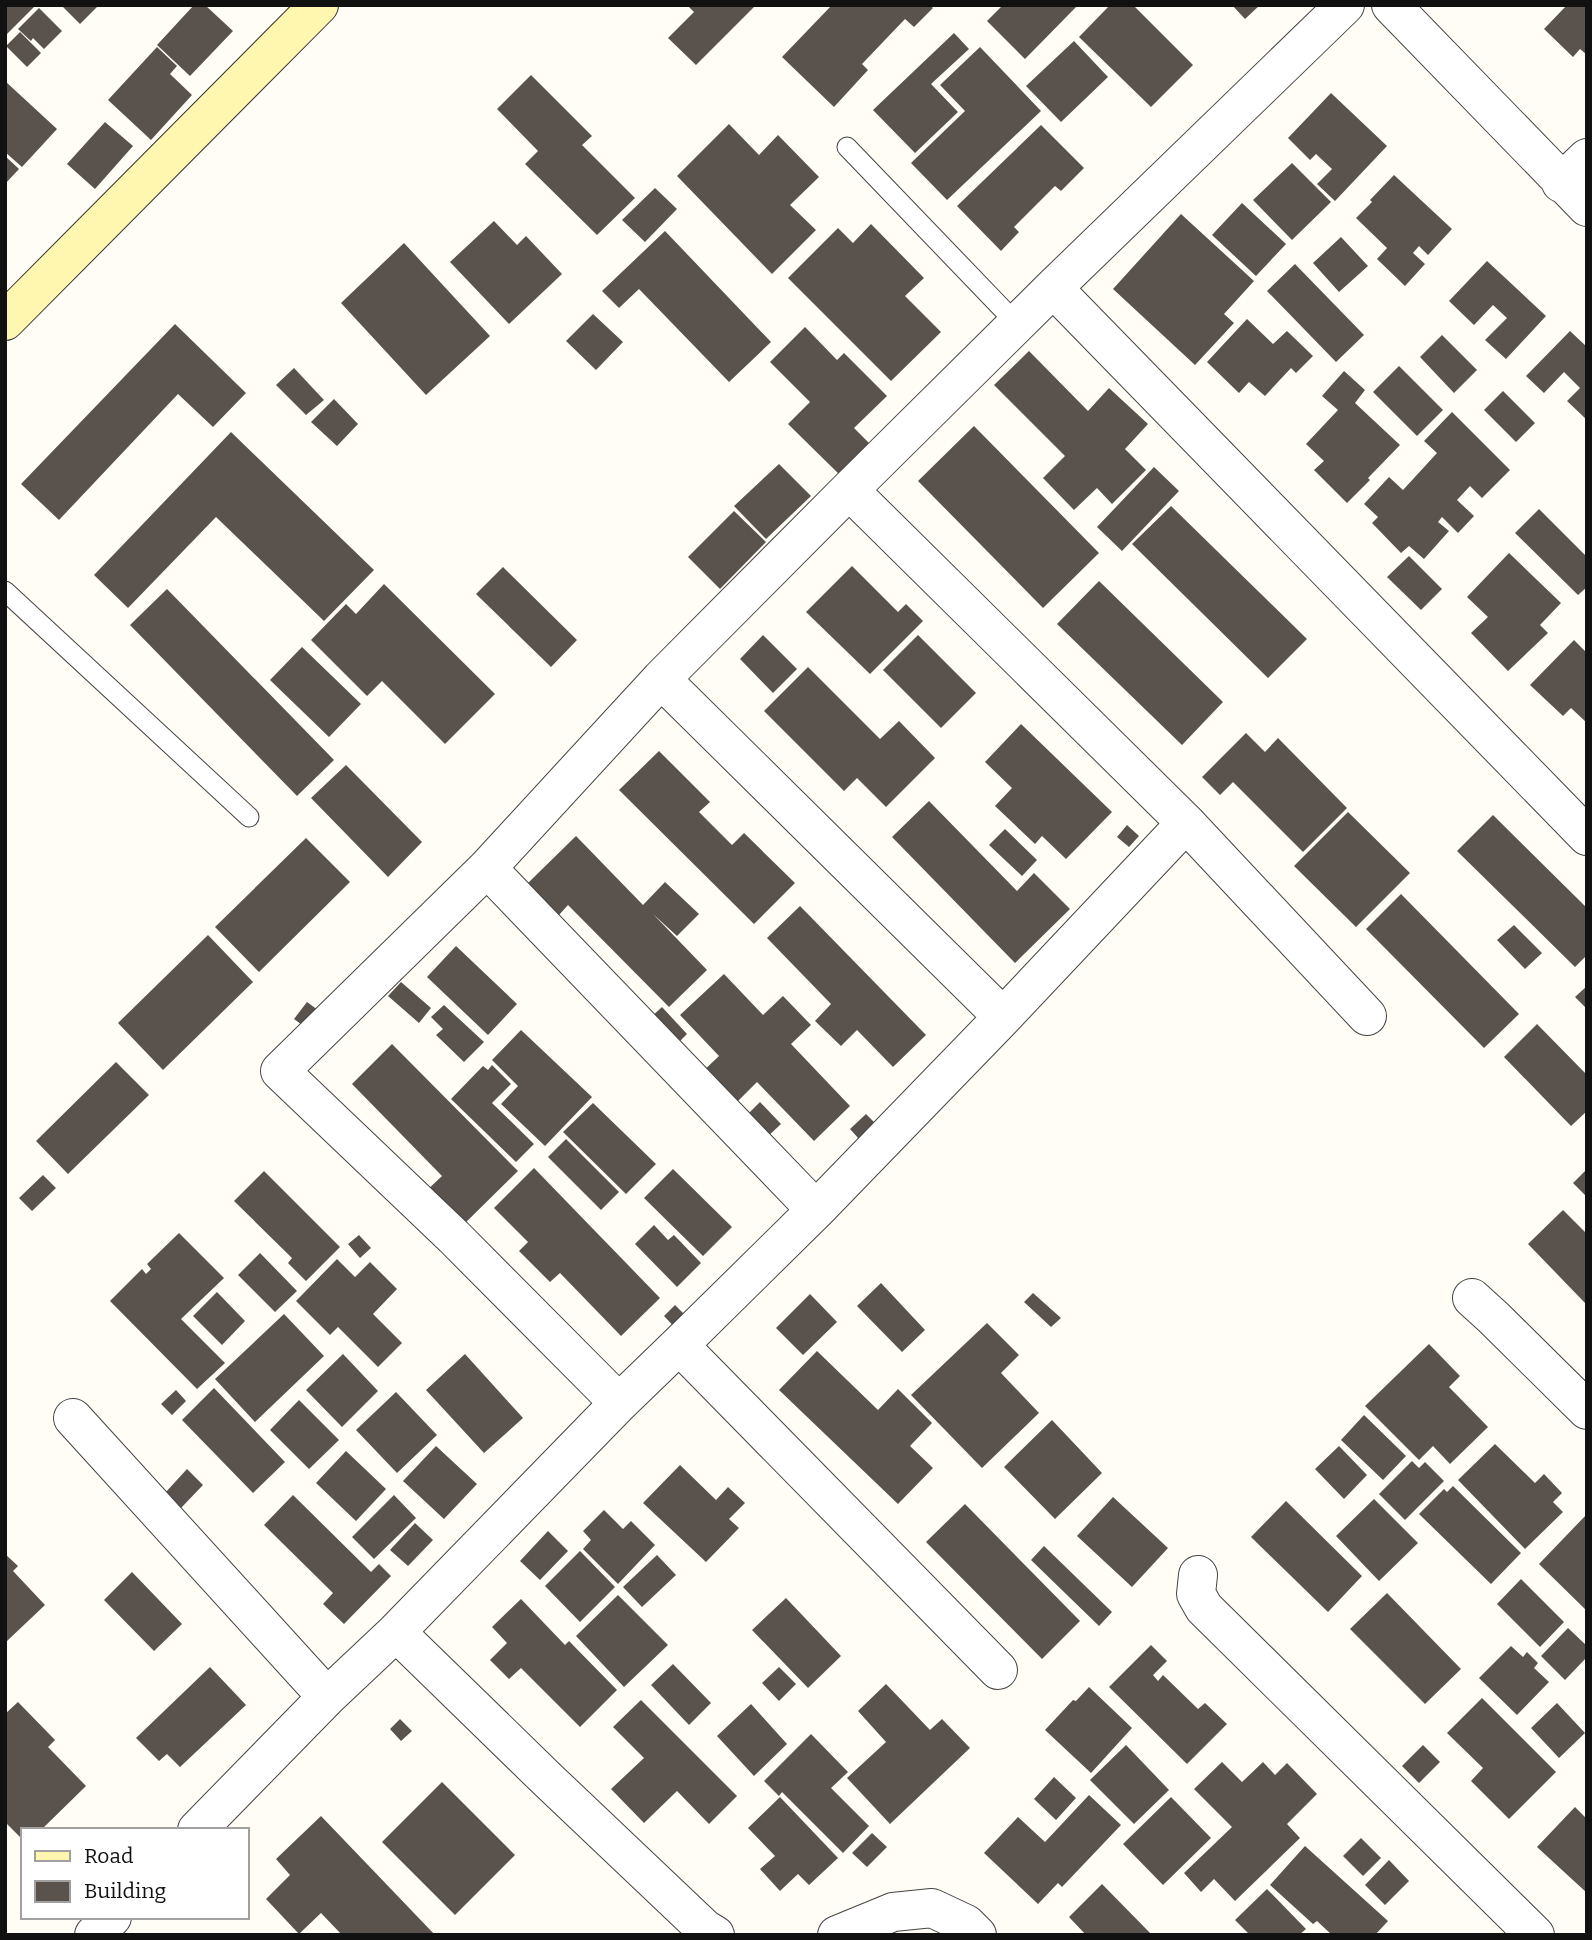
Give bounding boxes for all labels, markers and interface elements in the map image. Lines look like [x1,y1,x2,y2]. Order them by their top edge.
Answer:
legend [21,1828,248,1919]
text: Road [84,1843,133,1869]
text: Building [84,1878,167,1904]

